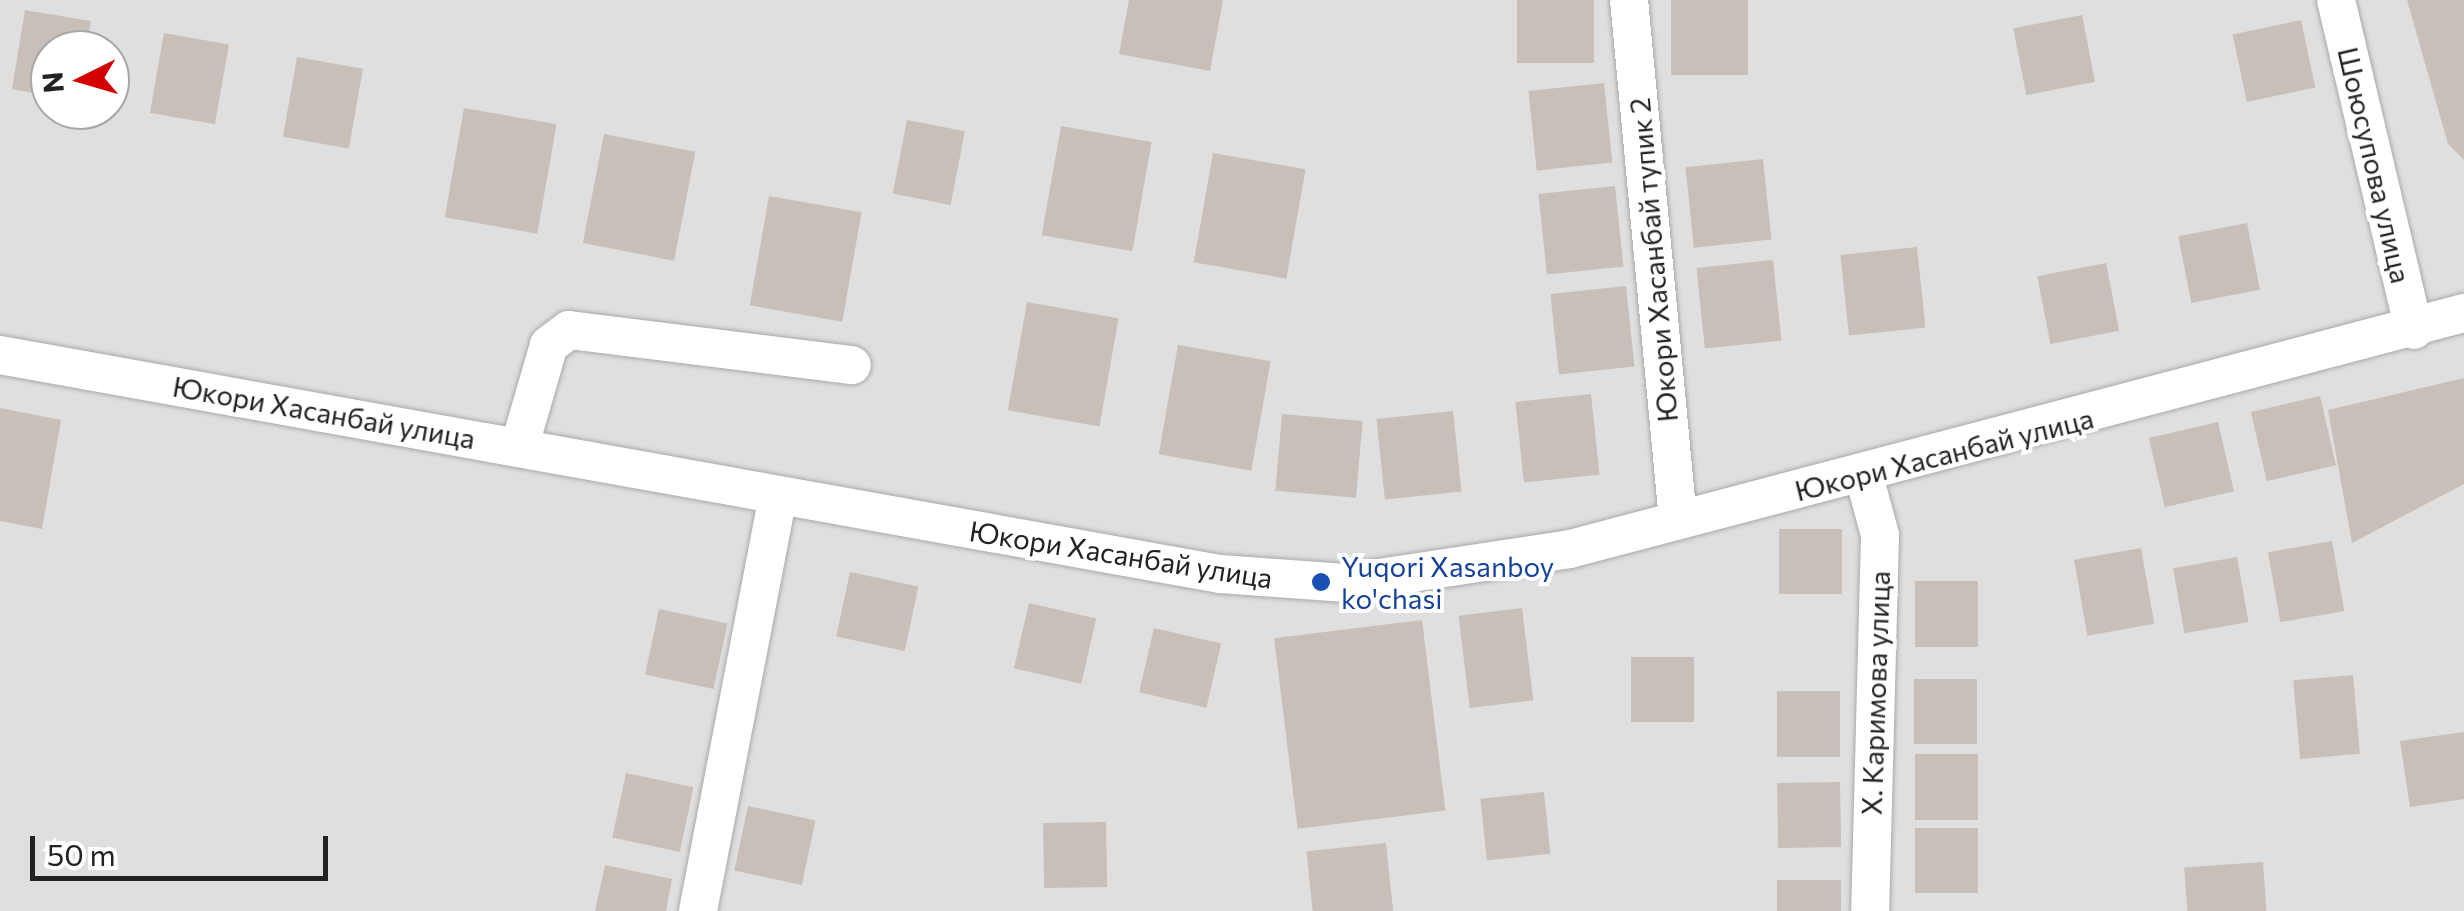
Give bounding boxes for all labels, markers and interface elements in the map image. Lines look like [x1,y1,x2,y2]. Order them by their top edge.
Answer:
north arrow [30,30,130,130]
street label: Шоюсупова улица [2331,44,2419,286]
text: N [34,70,70,94]
street label: Юкори Хасанбай тупик 2 [1622,96,1684,424]
street label: Юкори Хасанбай улица [170,369,478,455]
street label: Юкори Хасанбай улица [1791,401,2097,507]
street label: Юкори Хасанбай улица [967,513,1275,595]
place label: Yuqori Xasanboy ko'chasi [1341,549,1554,615]
street label: Х. Каримова улица [1854,570,1896,816]
marker: Yuqori Xasanboy ko'chasi [1310,571,1332,593]
scale bar [35,816,332,878]
text: 50 m [47,835,116,872]

